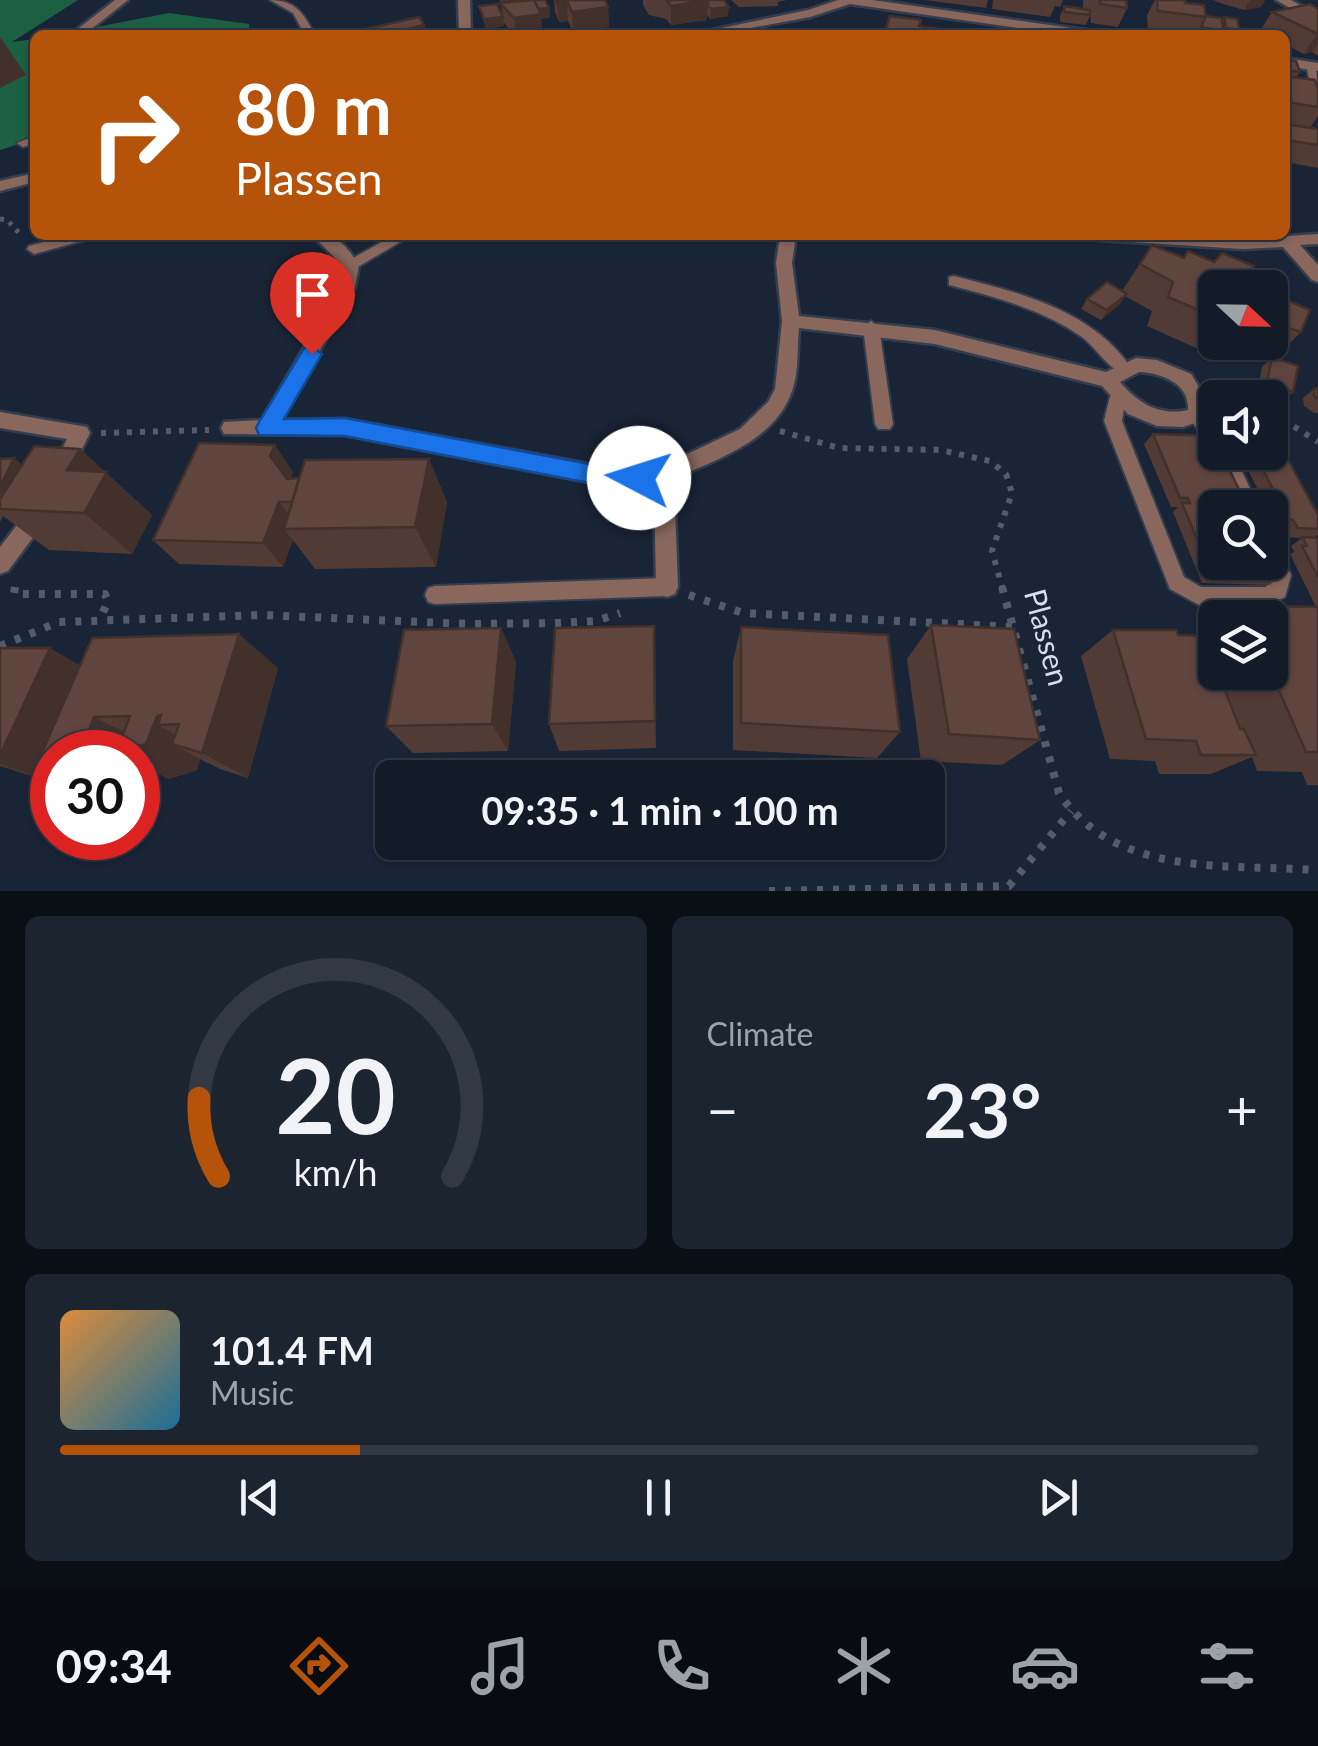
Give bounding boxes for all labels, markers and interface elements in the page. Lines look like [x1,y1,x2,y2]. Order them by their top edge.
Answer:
text: 80 m [235,66,392,150]
icon: right [70,70,200,200]
text: Plassen [235,151,383,205]
pin [270,252,355,355]
icon: arrive [285,267,340,322]
north arrow [1198,270,1288,360]
map controls [1198,270,1288,690]
button: sound [1198,380,1288,470]
position arrow [587,426,691,530]
button: search [1198,490,1288,580]
street label: Plassen [1018,585,1078,689]
button: layers [1198,600,1288,690]
speed limit sign: 30 [30,730,160,860]
text: 09:35 · 1 min · 100 m [481,787,839,833]
text: Climate [707,1014,813,1053]
text: 20 [275,1031,396,1156]
text: 23° [923,1064,1041,1154]
text: − [707,1076,738,1142]
text: + [1226,1076,1258,1142]
text: km/h [294,1151,378,1194]
text: 101.4 FM [210,1327,374,1373]
text: Music [210,1373,294,1412]
icon: previous [232,1470,287,1525]
icon: pause [631,1470,686,1525]
icon: next [1031,1470,1086,1525]
icon: directions [284,1631,354,1701]
icon: music [465,1631,535,1701]
icon: phone [647,1631,717,1701]
icon: climate [829,1631,899,1701]
icon: car [1010,1631,1080,1701]
icon: filters [1192,1631,1262,1701]
text: 09:34 [56,1639,172,1693]

